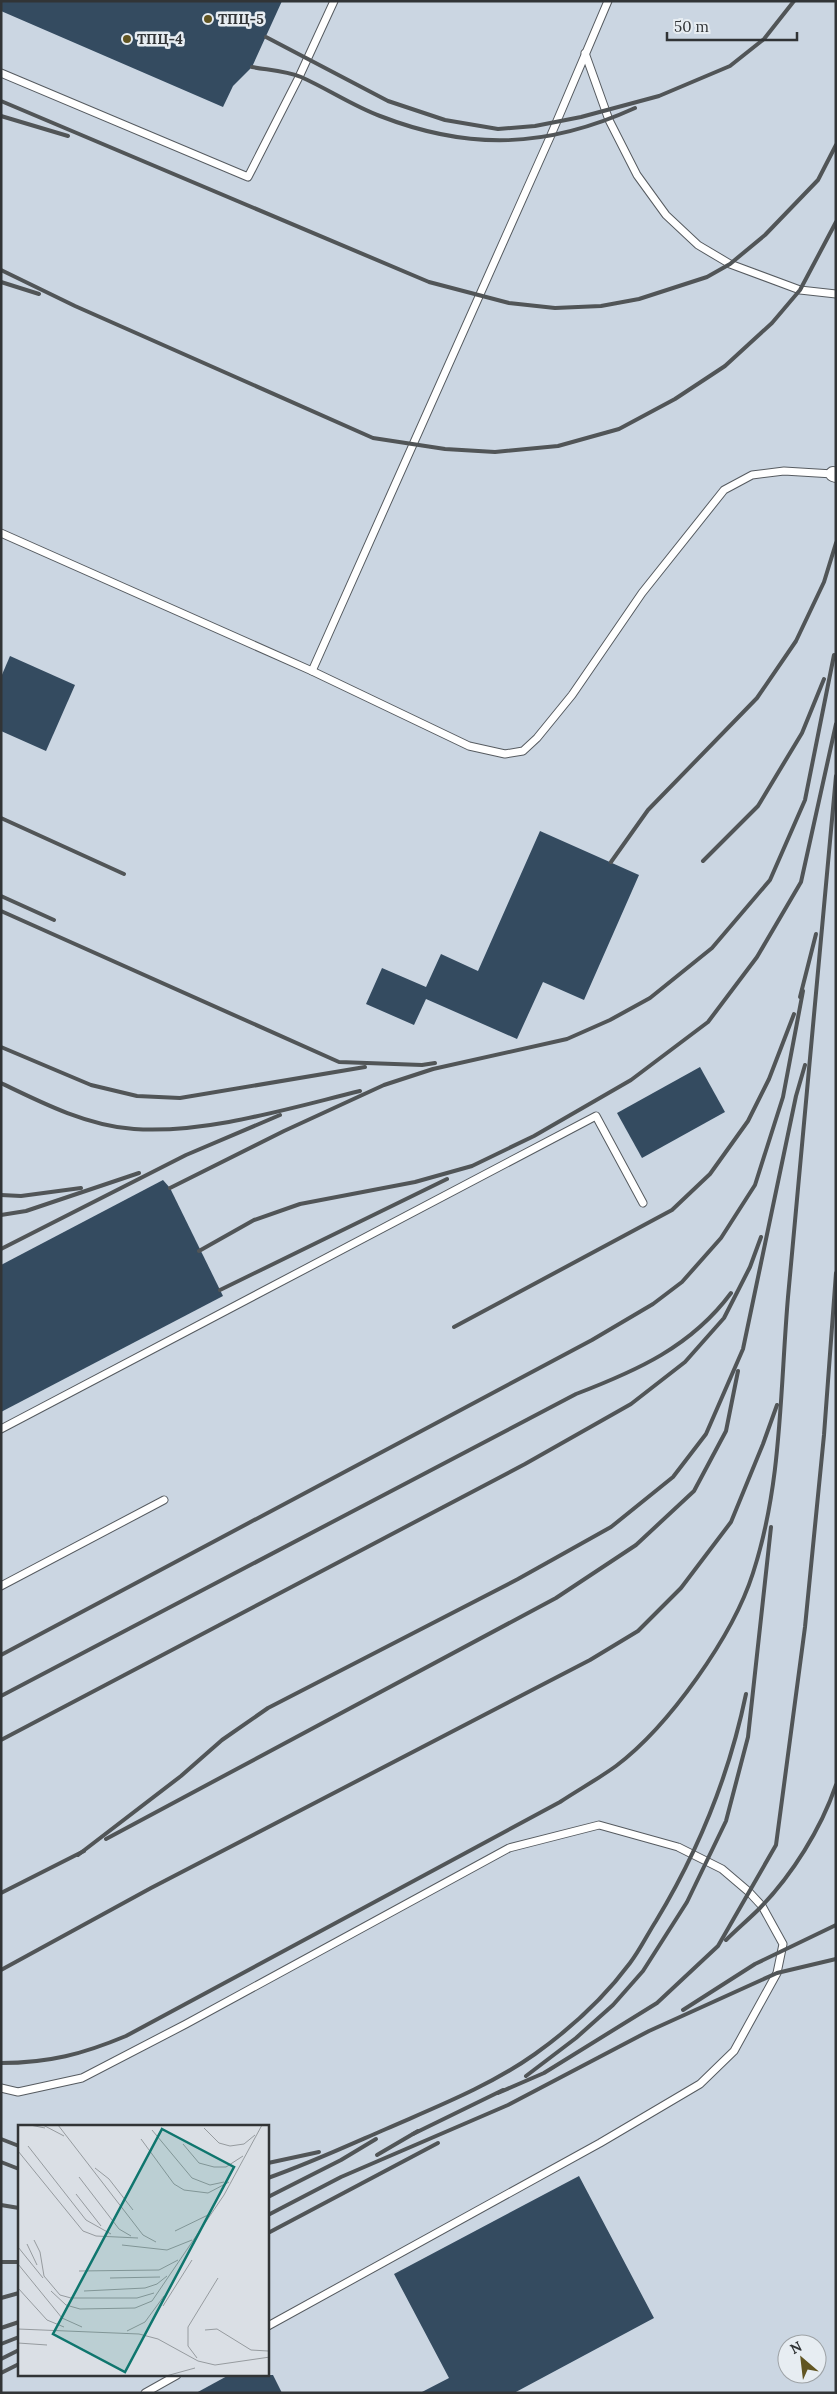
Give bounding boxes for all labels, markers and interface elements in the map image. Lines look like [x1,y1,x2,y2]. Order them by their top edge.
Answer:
place label: ТПЦ-5 [218,10,264,28]
scale bar [667,10,797,42]
marker: ТПЦ-5 [202,13,214,25]
text: 50 m [674,17,709,36]
place label: ТПЦ-4 [137,30,183,48]
marker: ТПЦ-4 [121,33,133,45]
inset map [18,2125,269,2376]
north arrow [777,2334,827,2384]
text: N [787,2337,805,2358]

